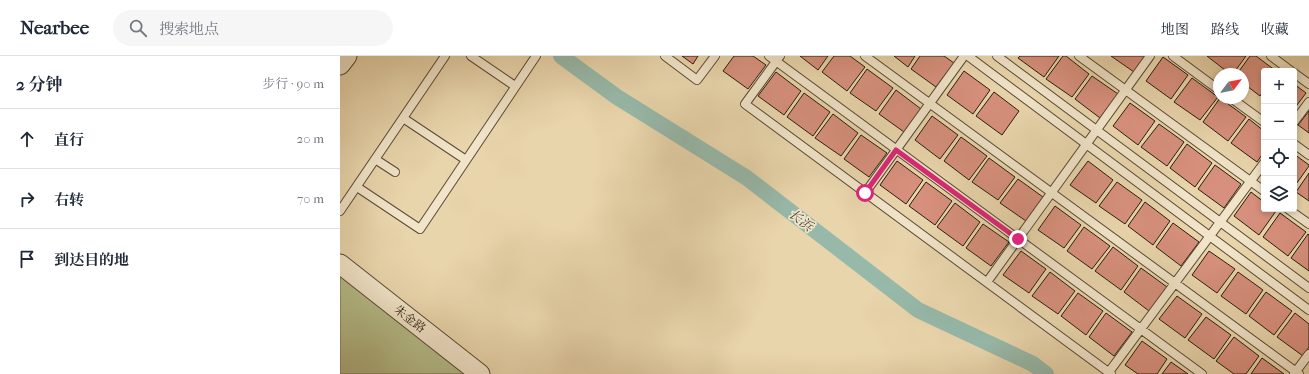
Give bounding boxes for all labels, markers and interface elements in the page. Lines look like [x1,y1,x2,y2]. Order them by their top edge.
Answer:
search box [113,10,393,46]
text: Nearbee [20,17,89,39]
icon: search [127,17,149,39]
text: 搜索地点 [159,20,219,38]
text: 地图 [1161,21,1189,38]
text: 路线 [1211,21,1239,38]
text: 收藏 [1261,21,1289,38]
north arrow [1213,68,1249,104]
map controls [1261,68,1297,212]
button: + [1261,68,1297,104]
text: 2 分钟 [16,74,62,94]
text: 步行 · 90 m [262,76,324,91]
button: − [1261,104,1297,140]
icon: ahead [16,128,38,150]
text: 直行 [54,131,84,149]
text: 20 m [297,131,324,146]
button: locate [1261,140,1297,176]
button: layers [1261,176,1297,212]
route start [856,184,874,202]
icon: right [16,188,38,210]
text: 右转 [54,191,84,209]
text: 70 m [297,191,324,206]
water label: 长浜 [786,206,817,235]
route end [1009,230,1027,248]
icon: arrive [16,248,38,270]
text: 到达目的地 [54,251,129,269]
street label: 朱金路 [392,302,428,336]

